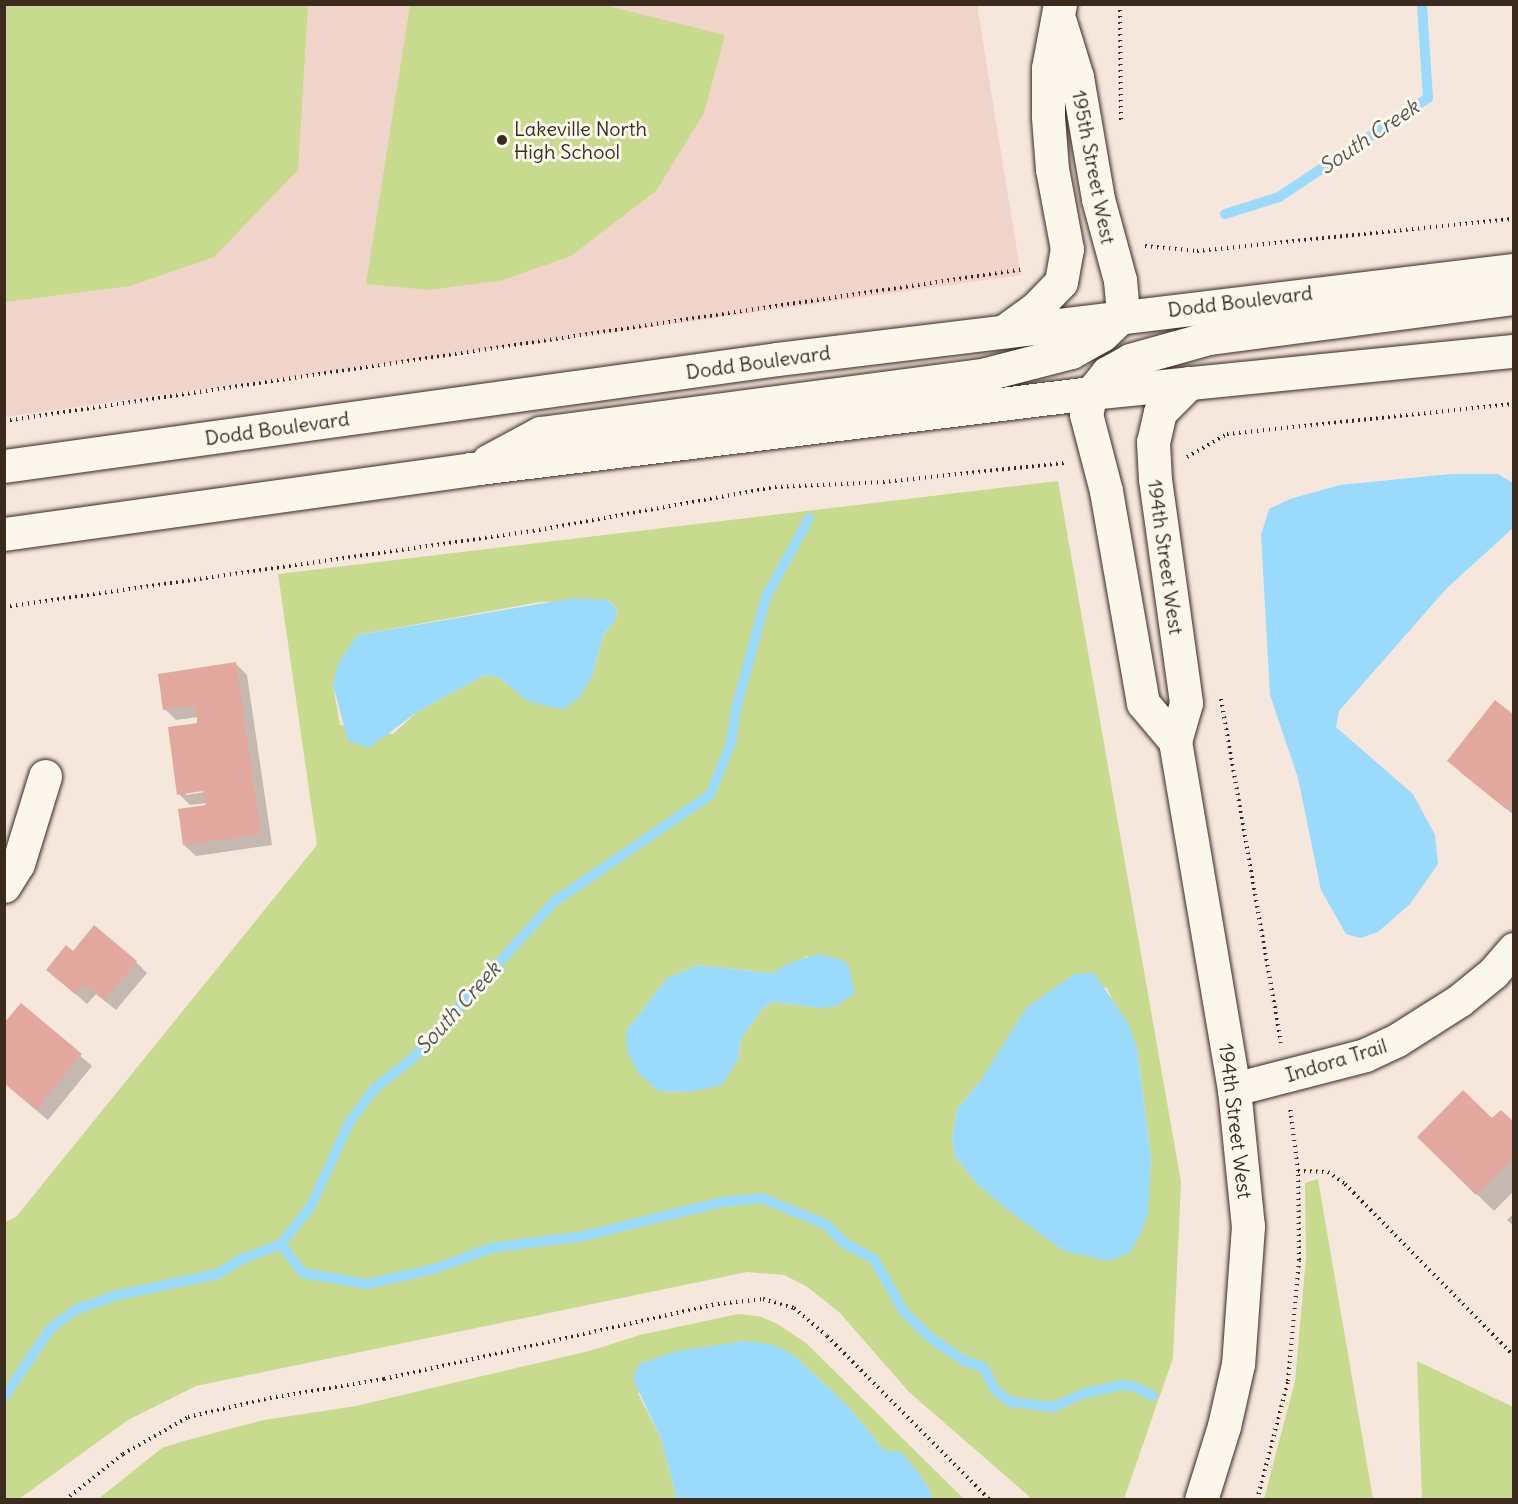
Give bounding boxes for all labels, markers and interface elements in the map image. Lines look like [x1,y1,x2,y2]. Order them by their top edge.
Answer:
street label: 195th Street West [1067,88,1121,246]
water label: South Creek [1314,94,1424,180]
place label: Lakeville North High School [514,116,647,163]
marker: Lakeville North High School [495,133,509,147]
street label: Dodd Boulevard [1166,280,1314,322]
street label: Dodd Boulevard [684,340,832,384]
street label: Dodd Boulevard [203,406,351,450]
street label: 194th Street West [1143,478,1189,636]
water label: South Creek [410,957,506,1059]
street label: Indora Trail [1282,1033,1390,1087]
street label: 194th Street West [1215,1042,1257,1200]

